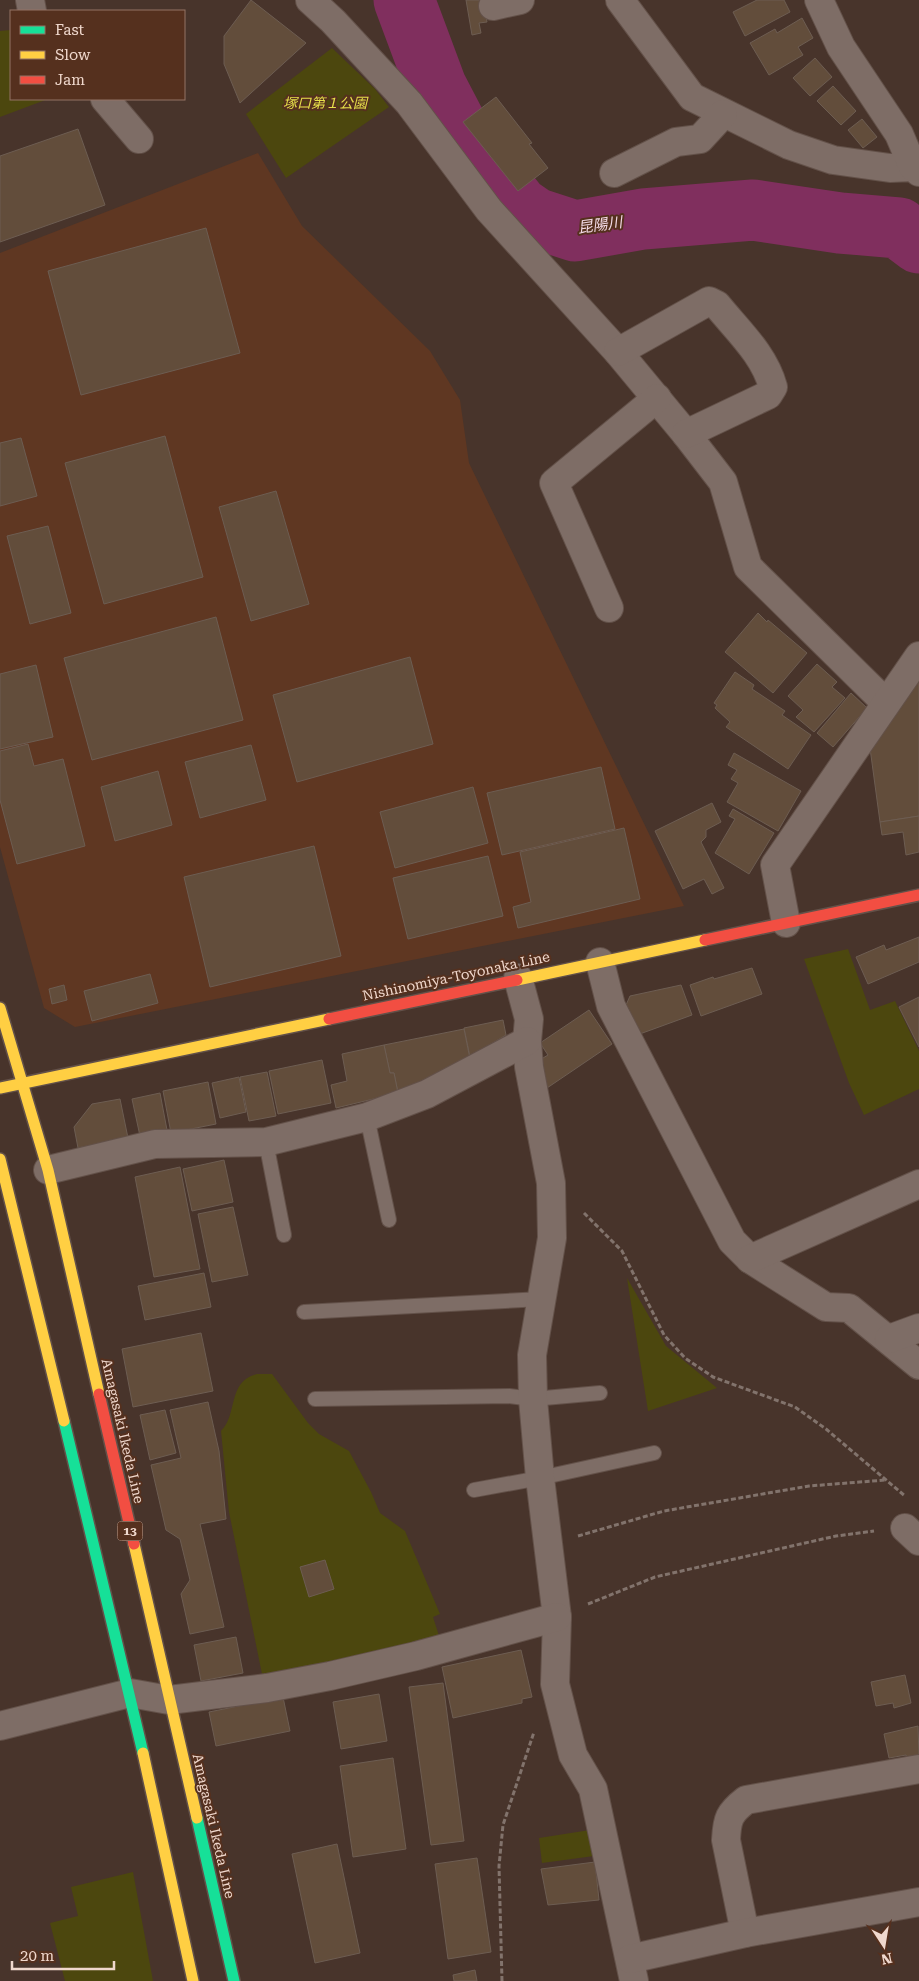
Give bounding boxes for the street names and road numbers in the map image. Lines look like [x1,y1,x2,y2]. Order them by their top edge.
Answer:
street label: Nishinomiya-Toyonaka Line [361,948,552,1004]
street label: Amagasaki Ikeda Line [99,1357,148,1505]
road number: 13 [118,1522,142,1540]
street label: Amagasaki Ikeda Line [190,1752,239,1900]

